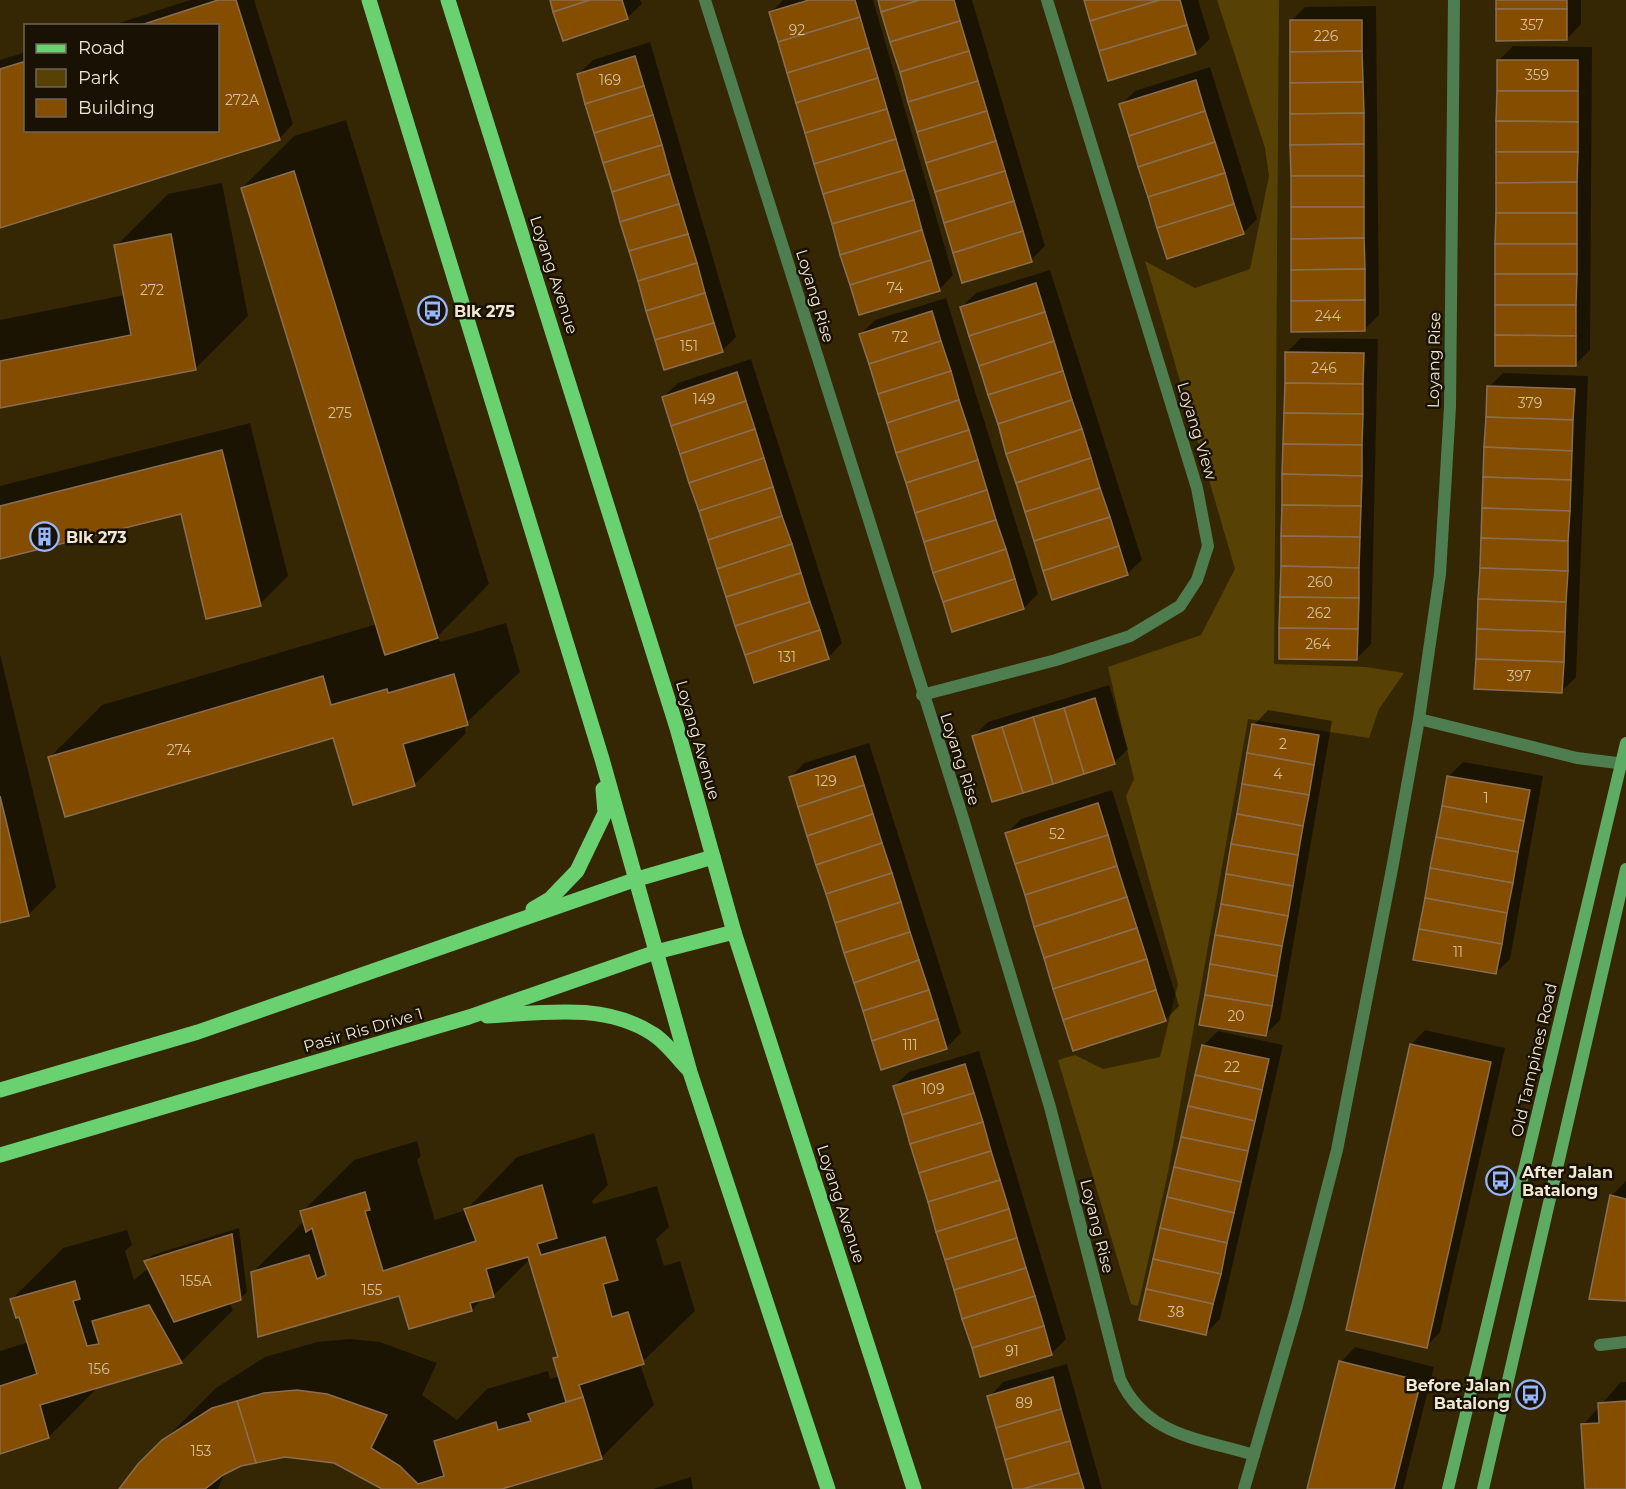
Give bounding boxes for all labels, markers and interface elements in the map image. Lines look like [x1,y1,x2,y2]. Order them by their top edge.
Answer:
house number: 357 [1520,16,1544,34]
house number: 92 [789,21,805,39]
legend [24,24,219,132]
house number: 226 [1314,27,1339,45]
text: Road [78,37,125,59]
house number: 359 [1525,66,1549,84]
text: Park [78,67,119,89]
house number: 169 [599,71,621,89]
house number: 272A [225,91,260,109]
text: Building [78,97,155,119]
street label: Loyang Avenue [526,213,582,337]
street label: Loyang Rise [792,247,838,345]
house number: 74 [887,279,904,297]
house number: 272 [140,281,164,299]
bus stop icon: Blk 275 [417,295,449,327]
place label: Blk 275 [454,302,515,321]
house number: 244 [1315,307,1342,325]
street label: Loyang Rise [1424,312,1444,408]
house number: 72 [892,328,908,346]
house number: 151 [680,337,698,355]
house number: 246 [1311,359,1337,377]
street label: Loyang View [1173,380,1221,482]
house number: 149 [693,390,715,408]
house number: 379 [1518,394,1542,412]
house number: 275 [328,404,352,422]
building icon: Blk 273 [29,521,61,553]
place label: Blk 273 [66,528,127,547]
house number: 260 [1307,573,1333,591]
house number: 262 [1307,604,1331,622]
house number: 264 [1305,635,1332,653]
house number: 131 [778,648,796,666]
house number: 397 [1507,667,1531,685]
street label: Loyang Avenue [672,678,724,802]
street label: Loyang Rise [936,710,984,808]
house number: 2 [1279,735,1287,753]
house number: 274 [167,741,192,759]
house number: 4 [1273,765,1283,783]
house number: 129 [815,772,837,790]
house number: 1 [1483,789,1489,807]
house number: 52 [1049,825,1065,843]
house number: 11 [1453,943,1463,961]
street label: Old Tampines Road [1507,981,1561,1139]
street label: Pasir Ris Drive 1 [301,1004,425,1056]
house number: 20 [1227,1007,1245,1025]
house number: 111 [902,1036,918,1054]
house number: 22 [1224,1058,1240,1076]
house number: 109 [922,1080,944,1098]
street label: Loyang Avenue [813,1142,869,1266]
place label: After Jalan Batalong [1521,1163,1613,1200]
bus stop icon: After Jalan Batalong [1485,1165,1517,1197]
street label: Loyang Rise [1076,1177,1118,1275]
house number: 155A [181,1272,212,1290]
house number: 155 [362,1281,382,1299]
house number: 38 [1168,1303,1184,1321]
house number: 91 [1005,1342,1019,1360]
house number: 156 [88,1360,110,1378]
place label: Before Jalan Batalong [1405,1376,1510,1413]
bus stop icon: Before Jalan Batalong [1515,1378,1547,1410]
house number: 89 [1015,1394,1033,1412]
house number: 153 [191,1442,212,1460]

